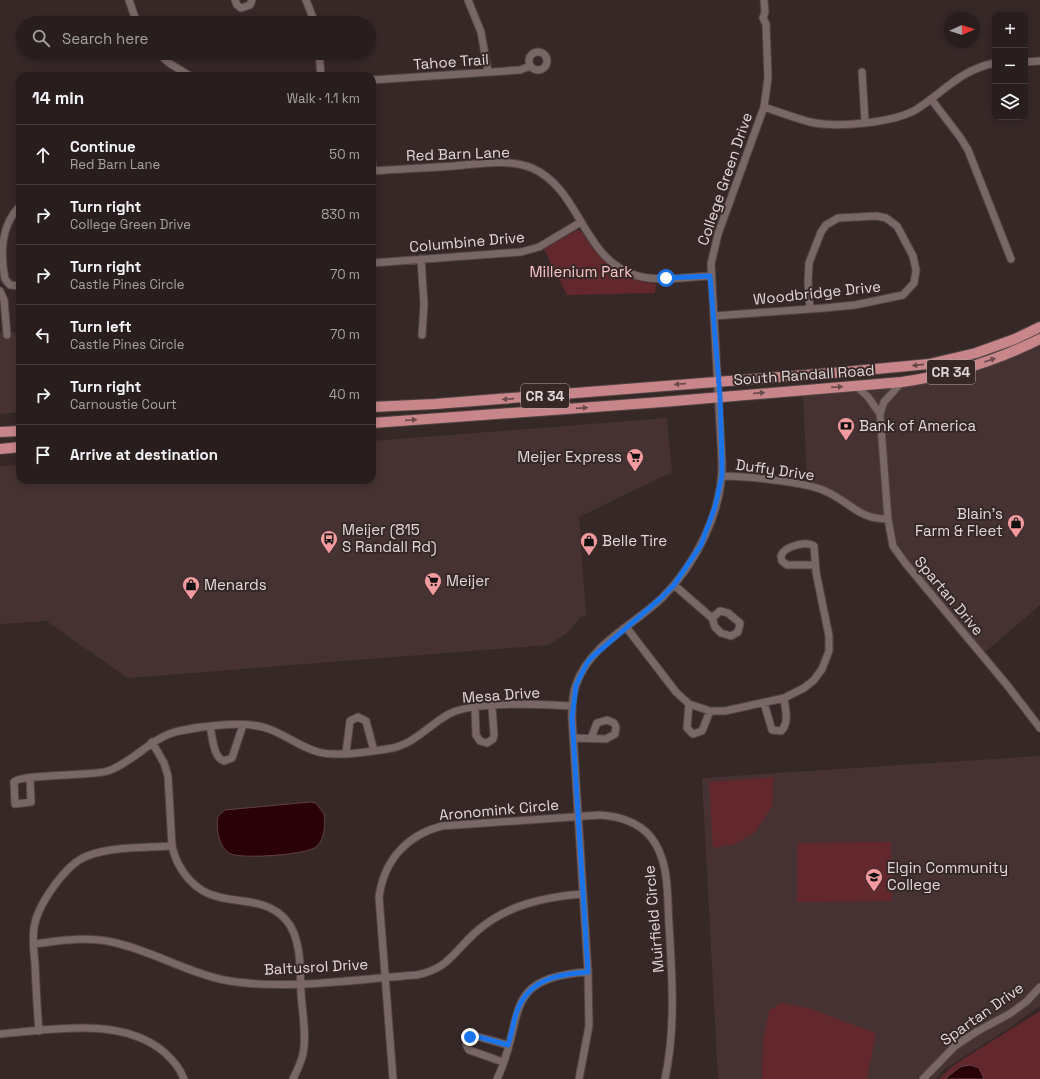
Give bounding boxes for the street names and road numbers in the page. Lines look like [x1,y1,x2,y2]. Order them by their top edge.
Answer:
street label: Tahoe Trail [412,49,490,74]
street label: College Green Drive [693,110,756,248]
street label: Red Barn Lane [406,142,510,165]
street label: Columbine Drive [408,227,526,256]
street label: Woodbridge Drive [752,276,882,309]
street label: South Randall Road [733,360,875,389]
road number: CR 34 [927,360,975,384]
road number: CR 34 [521,384,569,408]
street label: Duffy Drive [734,455,816,484]
street label: Spartan Drive [911,552,988,639]
street label: Mesa Drive [461,682,541,707]
street label: Aronomink Circle [438,795,560,824]
street label: Muirfield Circle [639,864,668,974]
street label: Baltusrol Drive [263,954,369,979]
street label: Spartan Drive [936,978,1027,1049]

